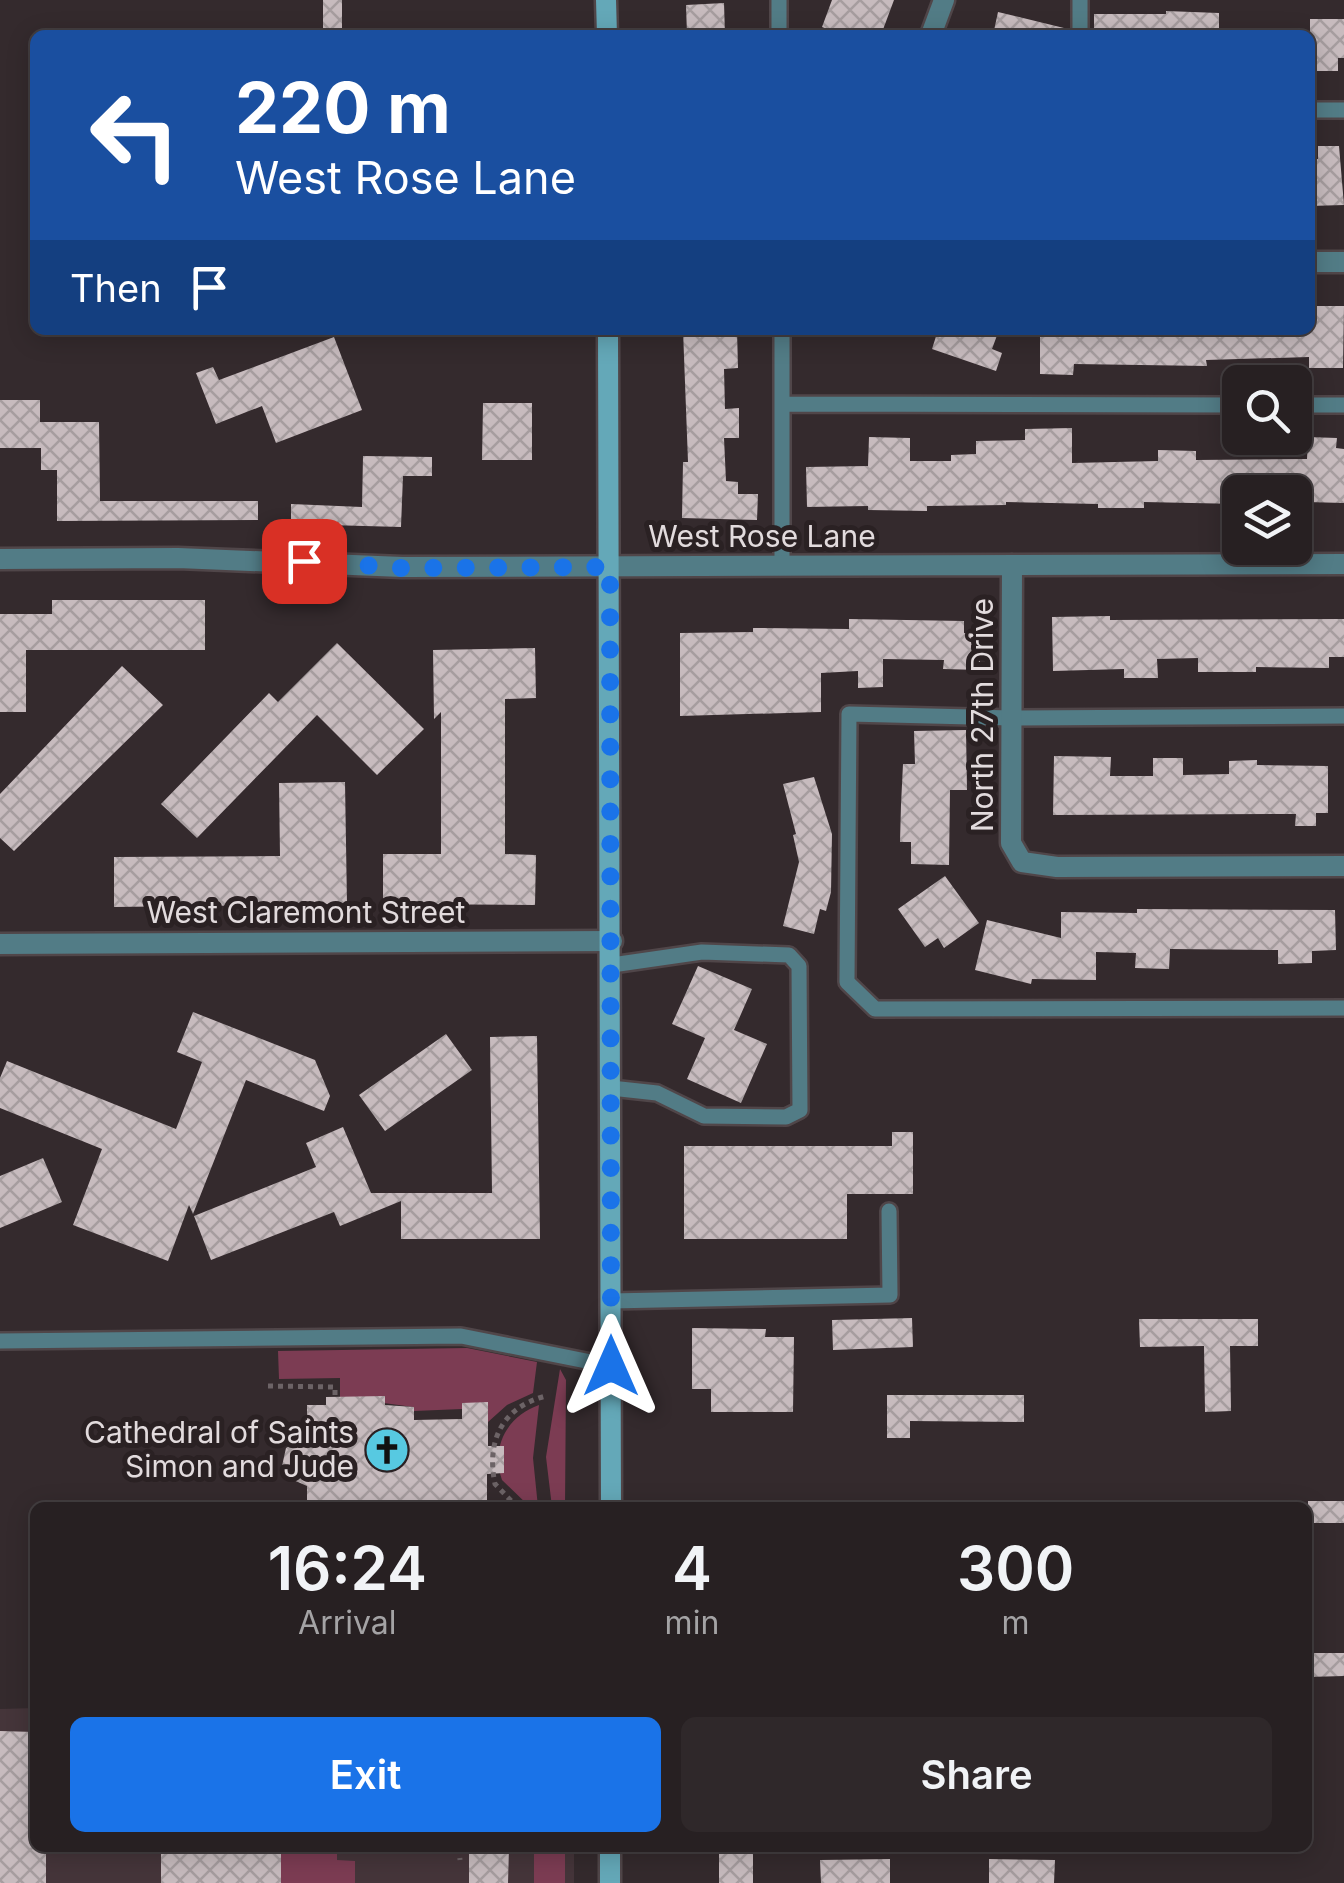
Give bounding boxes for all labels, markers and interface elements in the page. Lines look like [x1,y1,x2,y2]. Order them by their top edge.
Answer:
text: 220 m [235,65,451,150]
icon: left [70,70,200,200]
text: West Rose Lane [235,150,576,205]
icon: arrive [182,260,237,315]
text: Then [70,265,162,311]
map controls [1222,365,1312,565]
button: search [1222,365,1312,455]
button: layers [1222,475,1312,565]
street label: West Rose Lane [648,518,876,554]
pin [262,519,347,604]
icon: arrive [277,534,332,589]
street label: North 27th Drive [964,598,1000,832]
street label: West Claremont Street [147,894,466,930]
position arrow [559,1314,663,1418]
place label: Cathedral of Saints Simon and Jude [84,1414,354,1484]
church icon: Cathedral of Saints Simon and Jude [364,1427,410,1473]
text: 16:24 [268,1532,427,1604]
text: 4 [672,1532,712,1604]
text: 300 [957,1532,1074,1604]
text: Arrival [298,1603,397,1642]
text: min [665,1603,719,1642]
text: m [1002,1603,1030,1642]
button: Exit [70,1717,661,1832]
button: Share [681,1717,1272,1832]

